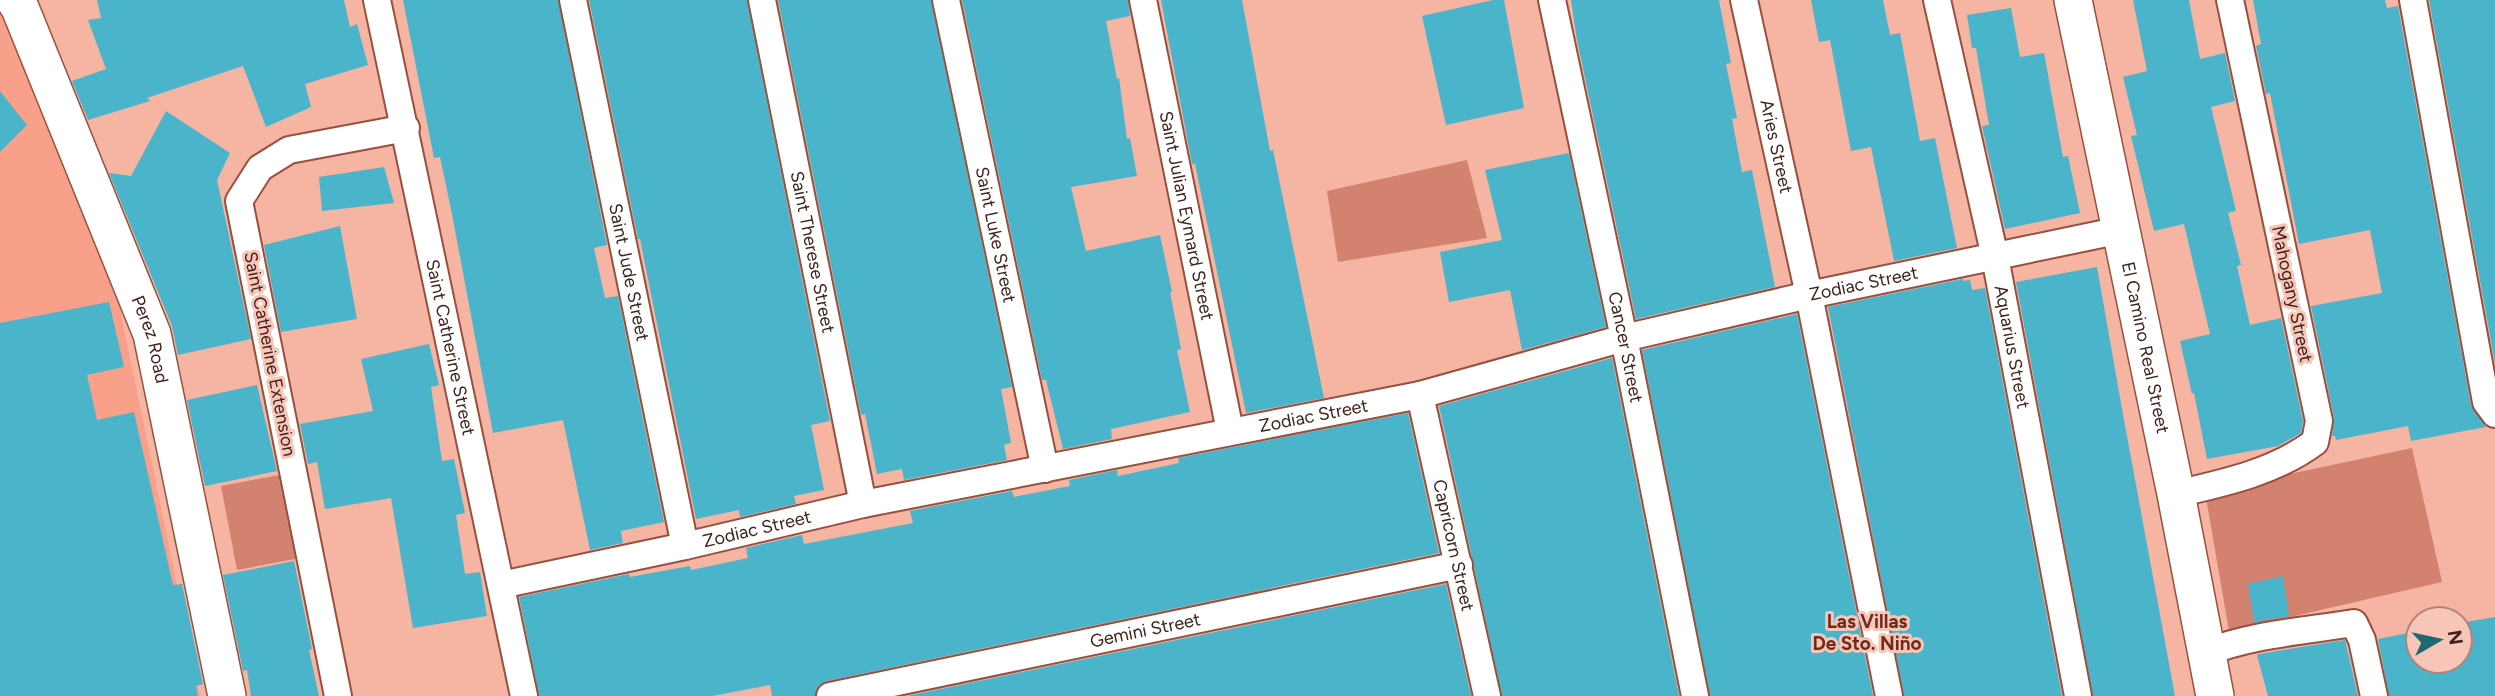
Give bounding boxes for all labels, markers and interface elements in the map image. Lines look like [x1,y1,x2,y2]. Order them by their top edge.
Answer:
street label: Aries Street [1755,97,1797,196]
street label: Saint Julian Eymard Street [1155,109,1218,322]
street label: Saint Luke Street [971,165,1021,305]
street label: Saint Therese Street [786,169,839,335]
street label: Saint Jude Street [604,201,654,343]
street label: Mahogany Street [2267,224,2317,364]
street label: Saint Catherine Extension [239,250,301,458]
street label: Saint Catherine Street [421,257,480,438]
street label: El Camino Real Street [2117,260,2174,436]
street label: Zodiac Street [1807,262,1920,306]
street label: Aquarius Street [1990,283,2034,411]
street label: Cancer Street [1603,290,1648,405]
street label: Perez Road [127,292,173,385]
street label: Zodiac Street [1257,394,1370,437]
street label: Capricorn Street [1428,477,1479,613]
street label: Zodiac Street [701,506,813,552]
north arrow [2404,605,2474,675]
street label: Gemini Street [1088,608,1203,653]
district label: Las Villas De Sto. Niño [1812,610,1922,655]
text: N [2443,628,2468,646]

